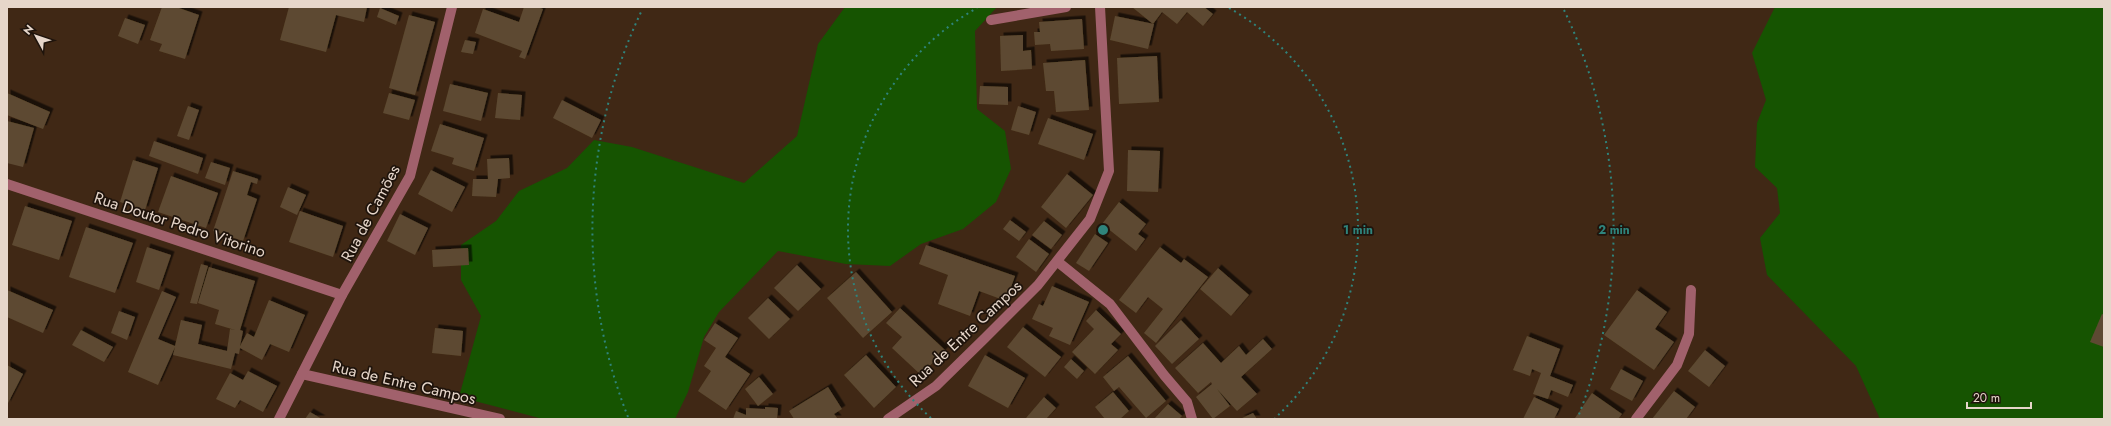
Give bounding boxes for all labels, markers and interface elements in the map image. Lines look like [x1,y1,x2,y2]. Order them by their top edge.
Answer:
north arrow [16,16,56,56]
text: N [19,21,37,38]
street label: Rua de Camões [335,161,406,266]
street label: Rua Doutor Pedro Vitorino [91,186,269,263]
text: 1 min [1343,221,1373,239]
text: 2 min [1598,221,1630,239]
centre of rings [1096,223,1110,237]
street label: Rua de Entre Campos [904,275,1027,392]
street label: Rua de Entre Campos [330,355,478,410]
scale bar [1967,384,2031,410]
text: 20 m [1973,389,2000,407]

